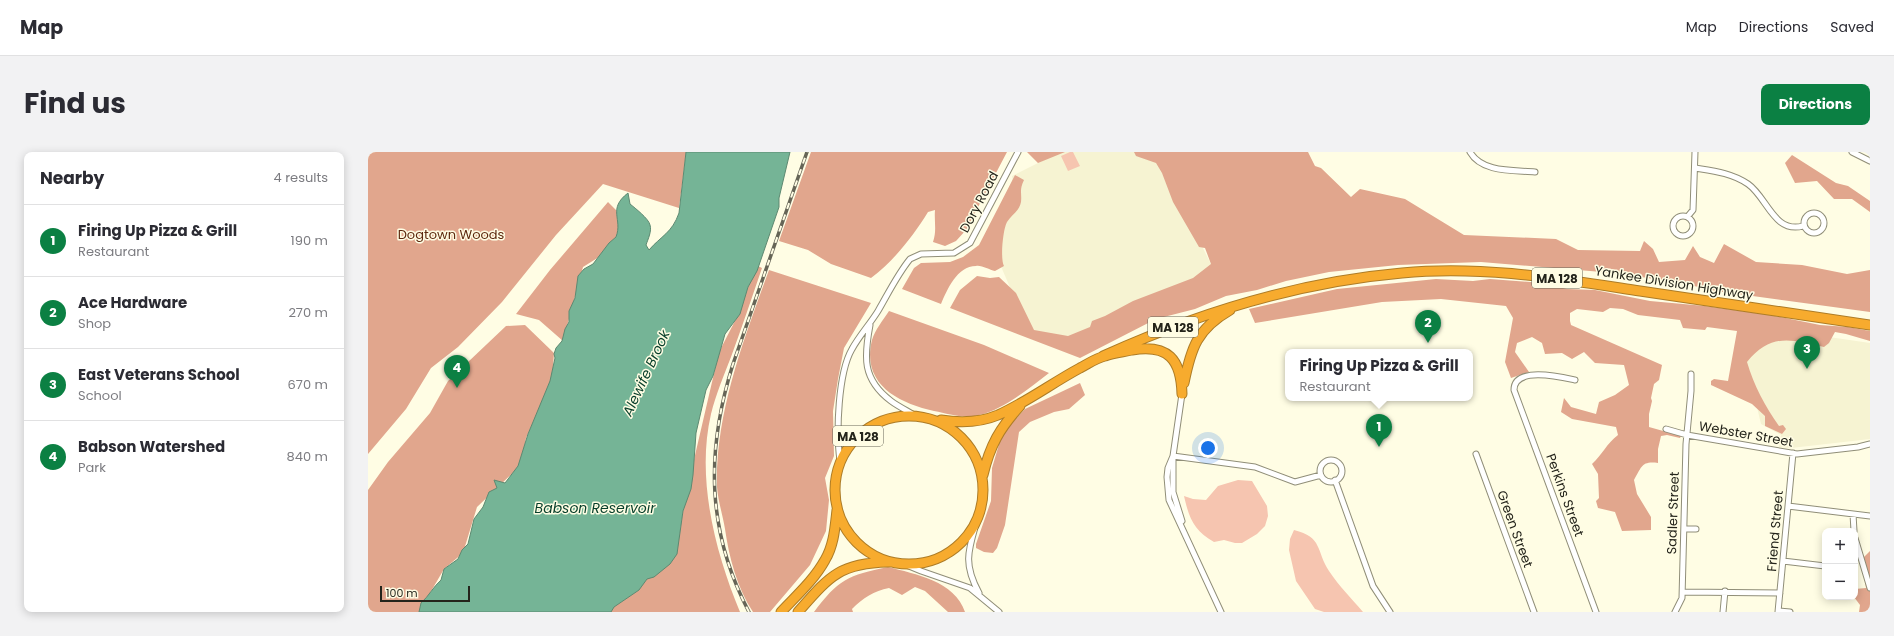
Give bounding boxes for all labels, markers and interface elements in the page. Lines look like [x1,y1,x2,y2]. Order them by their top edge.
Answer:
text: Map [20,14,63,41]
text: Map [1686,17,1717,37]
text: Directions [1739,17,1808,37]
text: Saved [1830,17,1874,37]
text: Find us [24,84,126,123]
button: Directions [1761,84,1870,125]
text: Nearby [40,166,104,190]
text: 4 results [274,168,328,187]
street label: Dory Road [955,168,1003,236]
text: Firing Up Pizza & Grill [78,220,237,241]
park label: Dogtown Woods [398,225,505,244]
text: 1 [51,231,55,250]
text: 190 m [291,231,328,250]
text: Restaurant [78,242,149,261]
street label: Yankee Division Highway [1593,261,1755,305]
road number: MA 128 [1532,268,1582,288]
text: Ace Hardware [78,292,187,313]
text: 2 [49,303,57,322]
text: 270 m [288,303,328,322]
pin: 2 [1415,310,1441,343]
text: Shop [78,314,111,333]
road number: MA 128 [1148,317,1198,337]
water label: Alewife Brook [617,326,675,420]
pin: 3 [1794,336,1820,369]
popup [1285,349,1473,401]
pin: 4 [444,355,470,388]
text: Firing Up Pizza & Grill [1299,355,1459,376]
text: East Veterans School [78,364,240,385]
text: 3 [49,375,57,394]
text: 670 m [288,375,328,394]
text: Restaurant [1299,377,1371,396]
text: School [78,386,122,405]
pin: 1 [1366,414,1392,447]
street label: Webster Street [1697,416,1795,452]
road number: MA 128 [833,426,883,446]
text: Babson Watershed [78,436,225,457]
your location [1198,438,1218,458]
text: 4 [49,447,57,466]
text: 840 m [287,447,328,466]
street label: Perkins Street [1541,451,1589,539]
text: Park [78,458,106,477]
street label: Sadler Street [1662,471,1684,555]
street label: Green Street [1492,488,1538,571]
street label: Friend Street [1762,489,1788,572]
water label: Babson Reservoir [535,498,656,518]
map controls [1822,528,1858,600]
button: + [1822,528,1858,564]
button: − [1822,564,1858,600]
scale bar [380,584,470,603]
text: 100 m [386,585,418,601]

